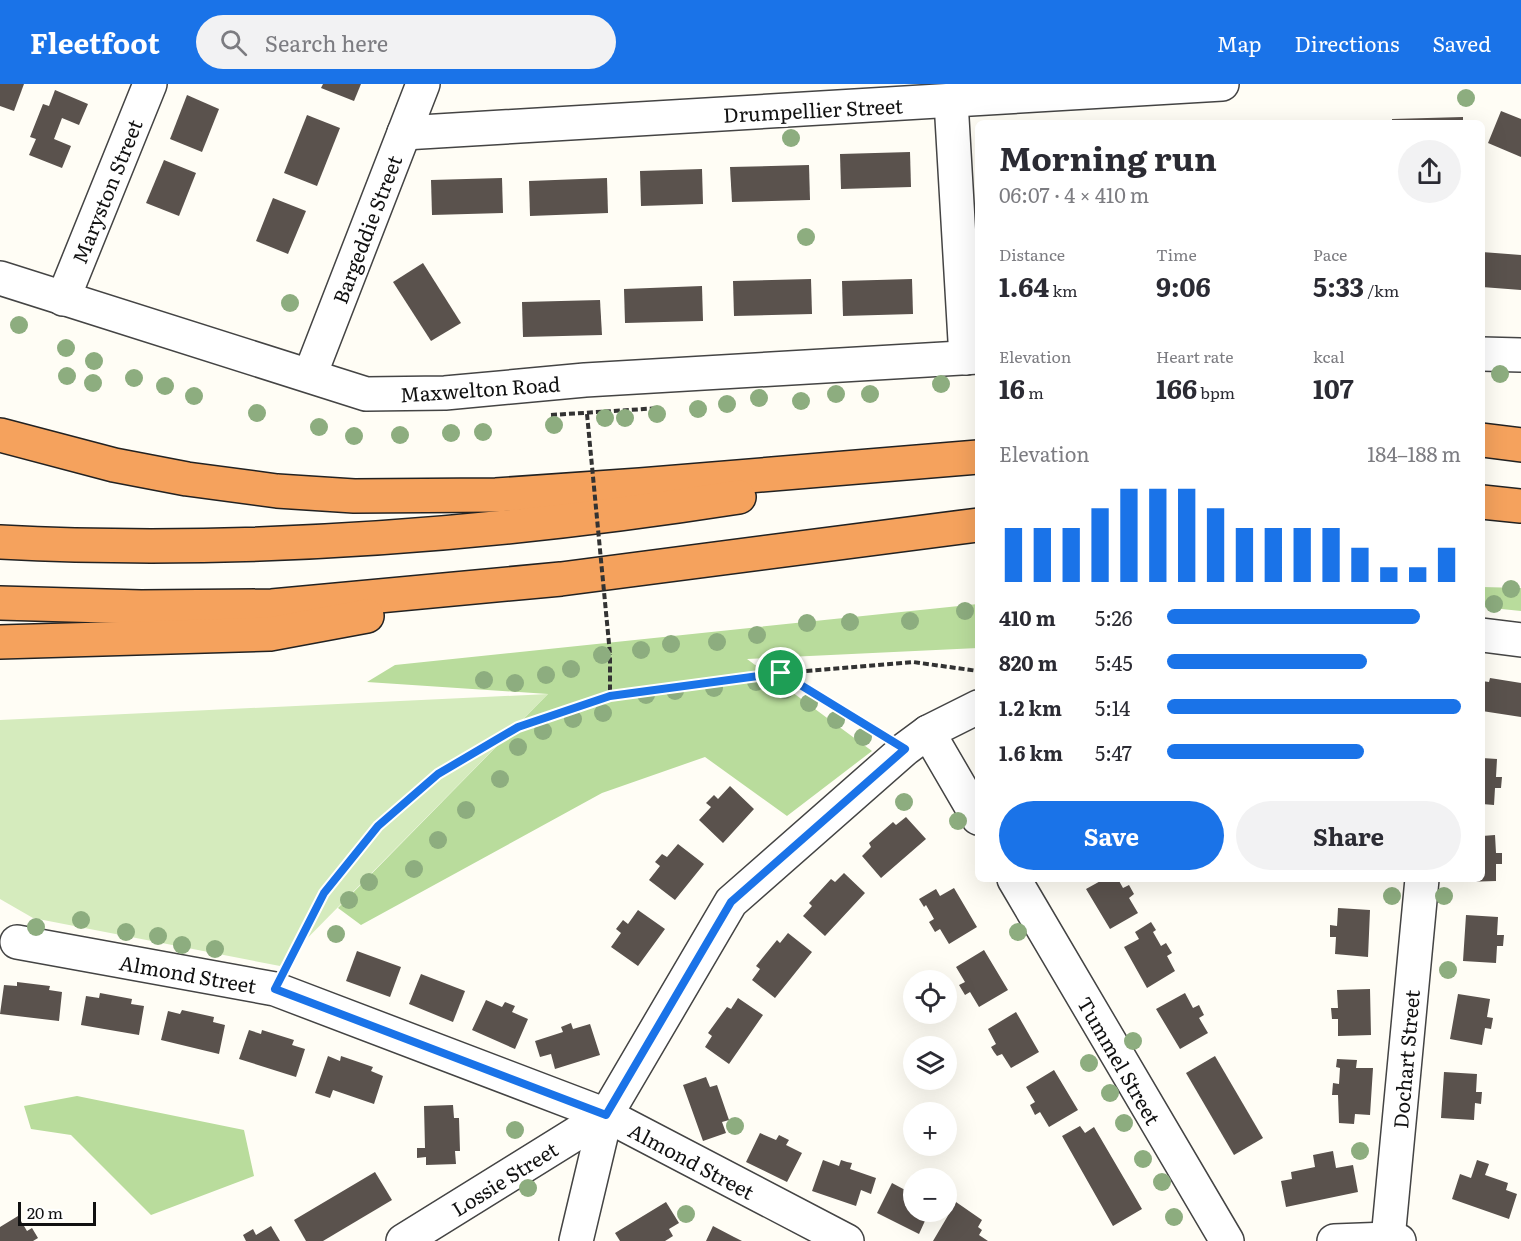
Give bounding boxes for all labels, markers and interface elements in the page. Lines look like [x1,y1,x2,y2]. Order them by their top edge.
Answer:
search box [196,15,616,69]
text: Fleetfoot [30,21,160,63]
icon: search [217,26,250,59]
text: Search here [265,26,388,59]
text: Map [1217,27,1262,58]
text: Directions [1295,27,1400,58]
text: Saved [1433,27,1491,58]
street label: Drumpellier Street [722,89,904,129]
street label: Maryston Street [63,114,149,268]
text: Morning run [999,132,1217,181]
button: share [1398,140,1461,203]
street label: Bargeddie Street [324,150,408,308]
text: 06:07 · 4 × 410 m [999,179,1149,209]
text: Distance [999,242,1065,266]
text: Time [1156,242,1197,266]
text: Pace [1313,242,1347,266]
text: 1.64 [999,266,1049,305]
text: 9:06 [1156,266,1211,305]
text: 5:33 [1313,266,1364,305]
text: km [1049,278,1078,302]
text: /km [1364,278,1399,302]
text: Elevation [999,344,1071,368]
text: Heart rate [1156,344,1234,368]
text: kcal [1313,344,1345,368]
street label: Maxwelton Road [399,367,561,409]
text: 16 [999,368,1025,407]
text: 166 [1156,368,1197,407]
text: 107 [1313,368,1354,407]
text: m [1025,380,1044,404]
text: bpm [1197,380,1235,404]
text: Elevation [999,438,1089,468]
text: 184–188 m [1367,438,1461,468]
text: 410 m [999,602,1056,632]
text: 5:26 [1095,602,1133,632]
pin [755,647,806,698]
text: 820 m [999,647,1058,677]
text: 5:45 [1095,647,1133,677]
icon: arrive [764,656,797,689]
text: 1.2 km [999,692,1062,722]
text: 5:14 [1095,692,1130,722]
text: 1.6 km [999,737,1063,767]
text: 5:47 [1095,737,1132,767]
button: Save [999,801,1224,870]
button: Share [1236,801,1461,870]
street label: Almond Street [117,946,259,1000]
map controls [903,970,957,1222]
button: locate [903,970,957,1024]
street label: Dochart Street [1384,988,1426,1130]
street label: Tummel Street [1071,990,1169,1130]
button: layers [903,1036,957,1090]
button: + [903,1102,957,1156]
street label: Almond Street [624,1114,760,1206]
street label: Lossie Street [445,1133,563,1223]
button: − [903,1168,957,1222]
scale bar [18,1199,96,1226]
text: 20 m [27,1200,63,1224]

